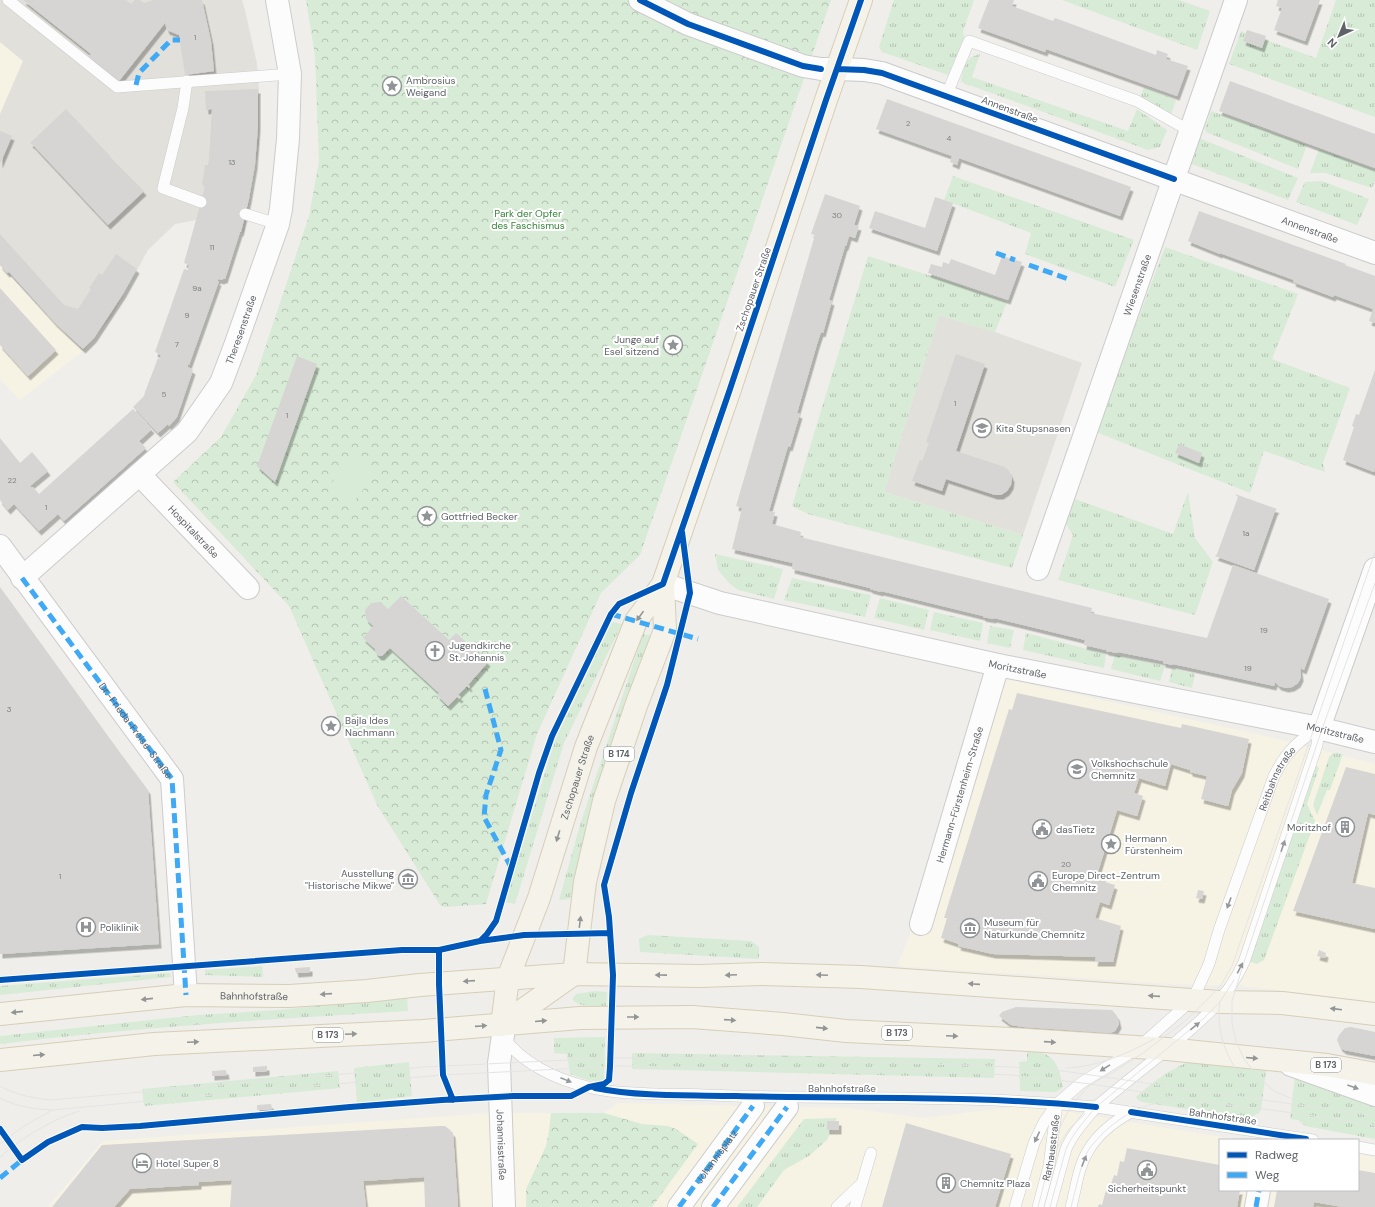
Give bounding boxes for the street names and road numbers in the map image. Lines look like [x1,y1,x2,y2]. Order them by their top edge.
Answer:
street label: Annenstraße [980,93,1040,126]
street label: Annenstraße [1280,213,1340,246]
street label: Zschopauer Straße [733,245,774,333]
street label: Wiesenstraße [1121,252,1154,317]
street label: Theresenstraße [223,293,260,366]
street label: Hospitalstraße [165,503,222,561]
street label: Moritzstraße [987,657,1048,681]
street label: Dr.-Frieda-Freise-Straße [96,680,175,781]
street label: Moritzstraße [1305,720,1366,746]
street label: Hermann-Fürstenheim-Straße [934,725,986,864]
street label: Zschopauer Straße [558,733,597,821]
street label: Reitbahnstraße [1256,743,1299,813]
road number: B 174 [604,747,634,761]
street label: Bahnhofstraße [220,989,288,1003]
road number: B 173 [882,1026,912,1040]
road number: B 173 [313,1028,343,1042]
road number: B 173 [1311,1058,1341,1072]
street label: Bahnhofstraße [808,1082,876,1095]
street label: Bahnhofstraße [1188,1105,1258,1128]
street label: Johannisstraße [494,1109,509,1181]
street label: Rathausstraße [1039,1113,1063,1182]
street label: Johannisplatz [693,1127,741,1186]

